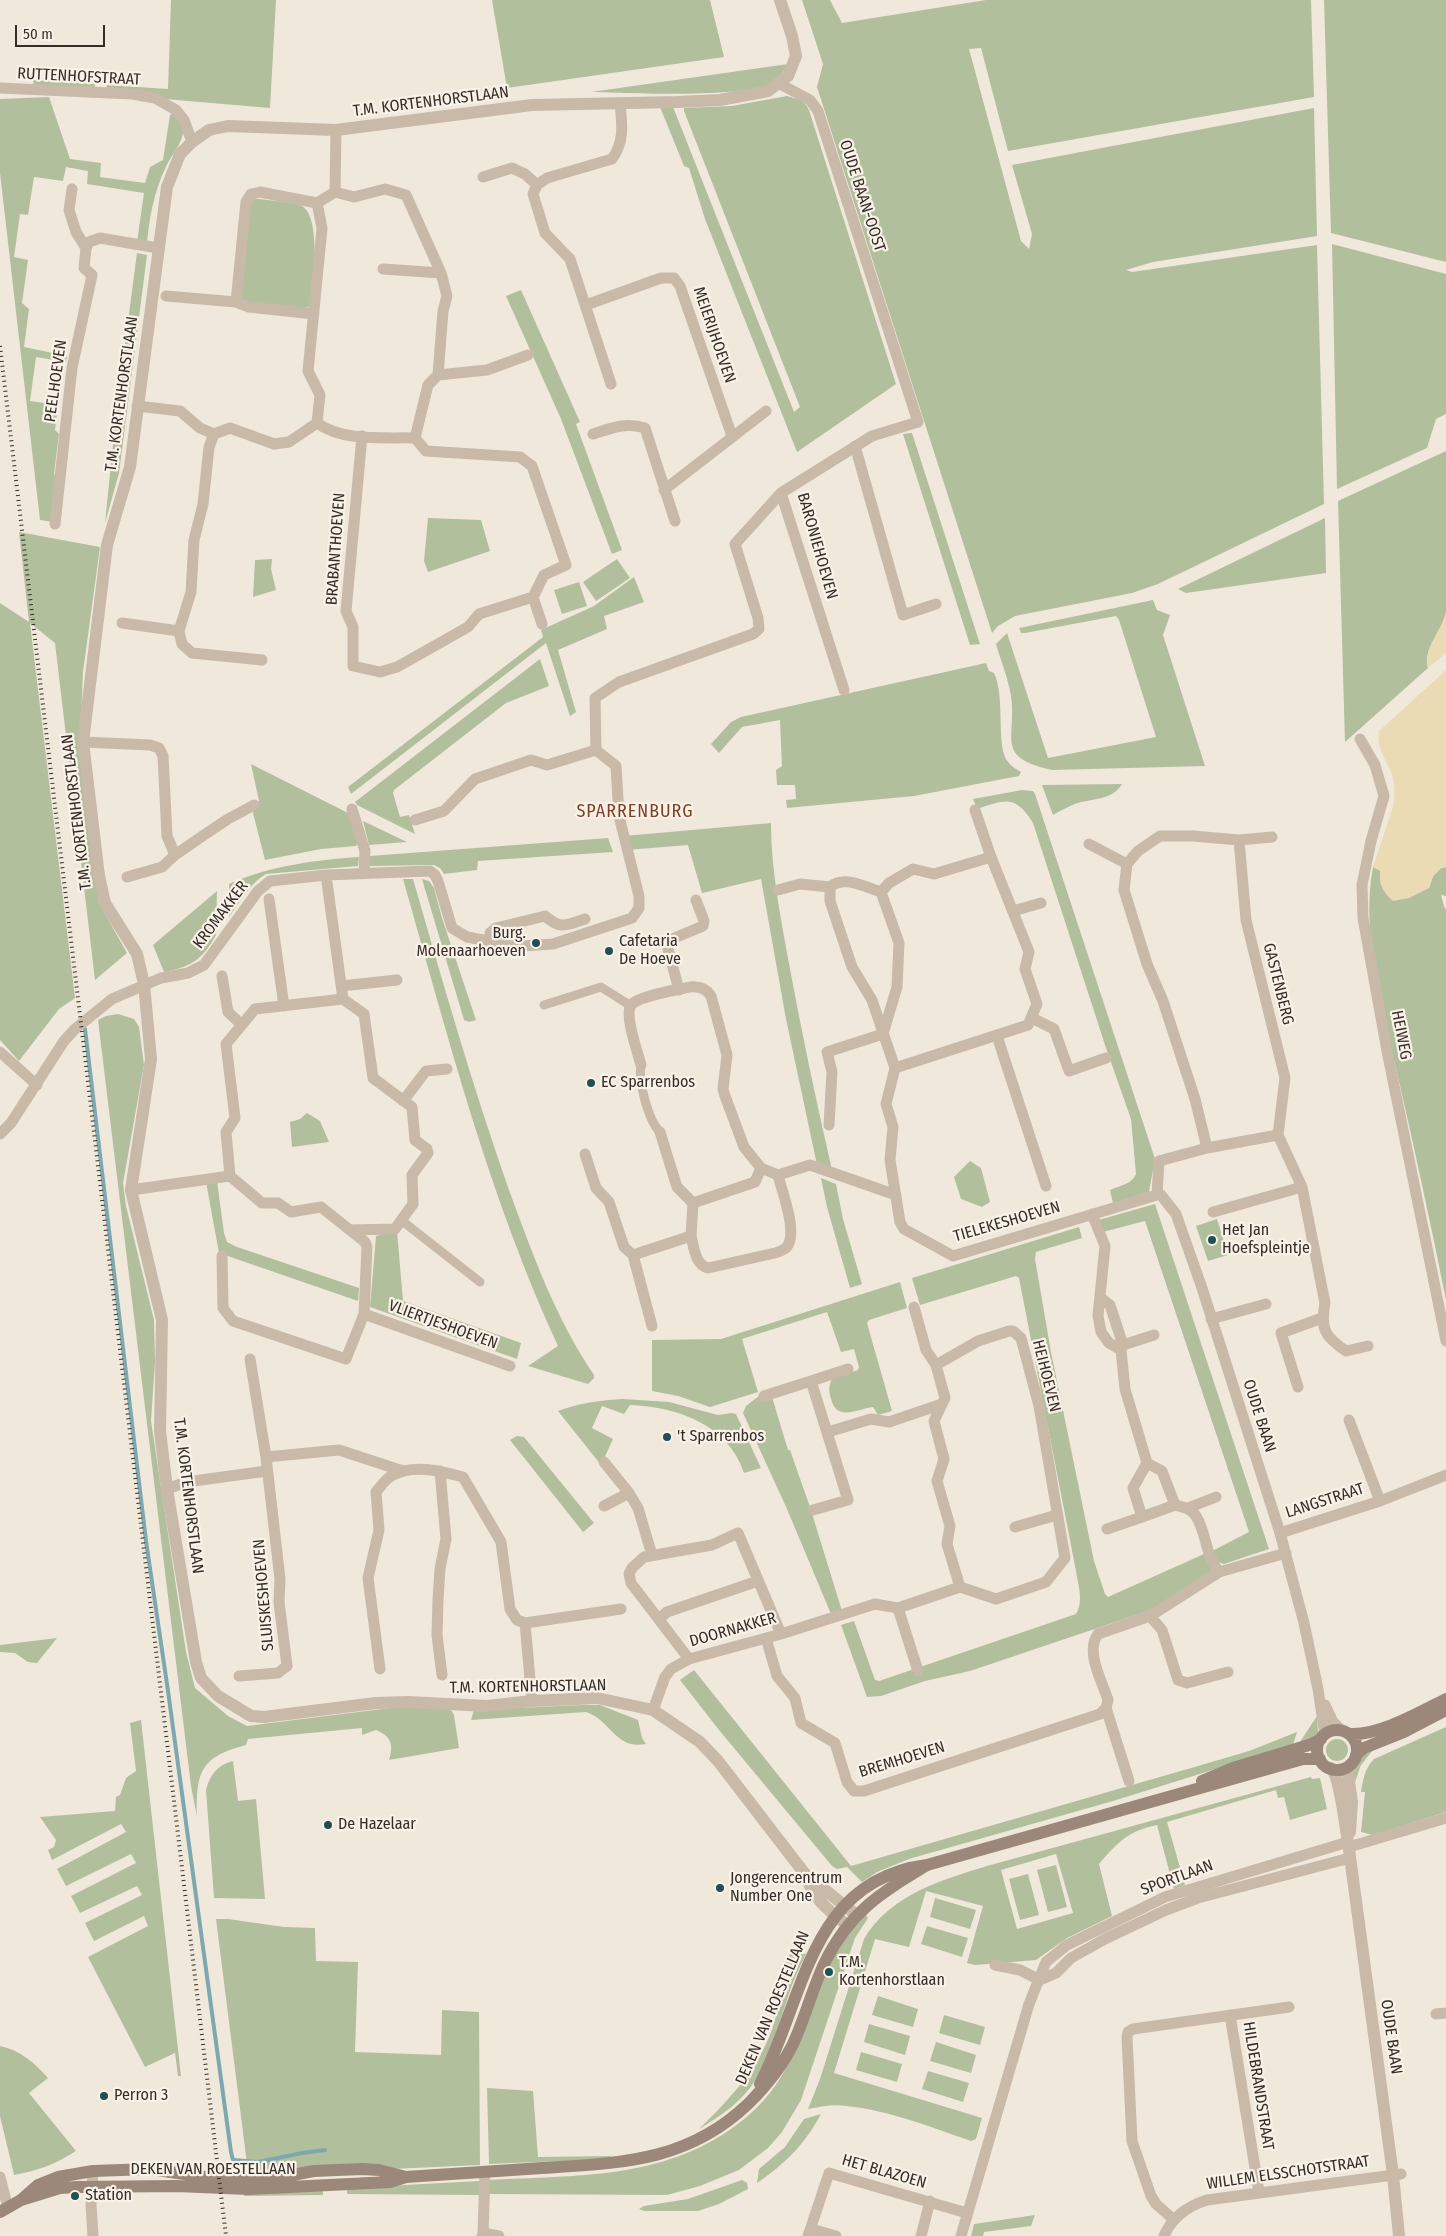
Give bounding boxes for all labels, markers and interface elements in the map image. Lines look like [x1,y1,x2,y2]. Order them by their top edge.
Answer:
scale bar [18,15,108,47]
text: 50 m [23,25,53,43]
street label: RUTTENHOFSTRAAT [17,64,141,90]
street label: T.M. KORTENHORSTLAAN [352,83,510,121]
street label: OUDE BAAN-OOST [835,138,889,254]
street label: MEIERIJHOEVEN [689,284,739,386]
street label: T.M. KORTENHORSTLAAN [102,315,142,473]
street label: PEELHOEVEN [41,339,71,423]
street label: BARONIEHOEVEN [793,491,841,601]
street label: BRABANTHOEVEN [322,492,350,606]
street label: T.M. KORTENHORSTLAAN [58,733,96,891]
district label: SPARRENBURG [575,801,695,823]
street label: KROMAKKER [189,877,253,953]
place label: Burg. Molenaarhoeven [416,924,526,962]
place label: Cafetaria De Hoeve [619,932,681,970]
marker: Burg. Molenaarhoeven [530,937,542,949]
street label: GASTENBERG [1259,941,1297,1027]
marker: Cafetaria De Hoeve [603,945,615,957]
street label: HEIWEG [1387,1009,1415,1061]
place label: EC Sparrenbos [601,1073,695,1093]
marker: EC Sparrenbos [585,1077,597,1089]
street label: TIELEKESHOEVEN [951,1198,1063,1246]
place label: Het Jan Hoefspleintje [1222,1221,1310,1259]
marker: Het Jan Hoefspleintje [1206,1234,1218,1246]
street label: VLIERTJESHOEVEN [386,1296,500,1354]
street label: HEIHOEVEN [1028,1338,1064,1414]
street label: OUDE BAAN [1238,1377,1280,1455]
street label: T.M. KORTENHORSTLAAN [169,1417,207,1575]
place label: 't Sparrenbos [677,1427,764,1447]
marker: 't Sparrenbos [661,1431,673,1443]
street label: LANGSTRAAT [1283,1479,1367,1523]
street label: SLUISKESHOEVEN [250,1538,278,1652]
street label: DOORNAKKER [687,1608,779,1652]
street label: T.M. KORTENHORSTLAAN [450,1676,606,1698]
street label: BREMHOEVEN [857,1738,947,1782]
place label: De Hazelaar [338,1815,416,1835]
marker: De Hazelaar [322,1819,334,1831]
street label: SPORTLAAN [1138,1856,1216,1900]
place label: Jongerencentrum Number One [730,1869,842,1907]
marker: Jongerencentrum Number One [714,1882,726,1894]
street label: DEKEN VAN ROESTELLAAN [732,1928,814,2088]
place label: T.M. Kortenhorstlaan [839,1953,945,1991]
marker: T.M. Kortenhorstlaan [823,1966,835,1978]
street label: OUDE BAAN [1376,1998,1406,2076]
street label: HILDEBRANDSTRAAT [1238,2020,1278,2152]
place label: Perron 3 [114,2086,168,2106]
marker: Perron 3 [98,2090,110,2102]
street label: HET BLAZOEN [840,2151,928,2193]
street label: WILLEM ELSSCHOTSTRAAT [1205,2152,1371,2194]
street label: DEKEN VAN ROESTELLAAN [130,2160,296,2180]
place label: Station [85,2186,132,2206]
marker: Station [69,2190,81,2202]

